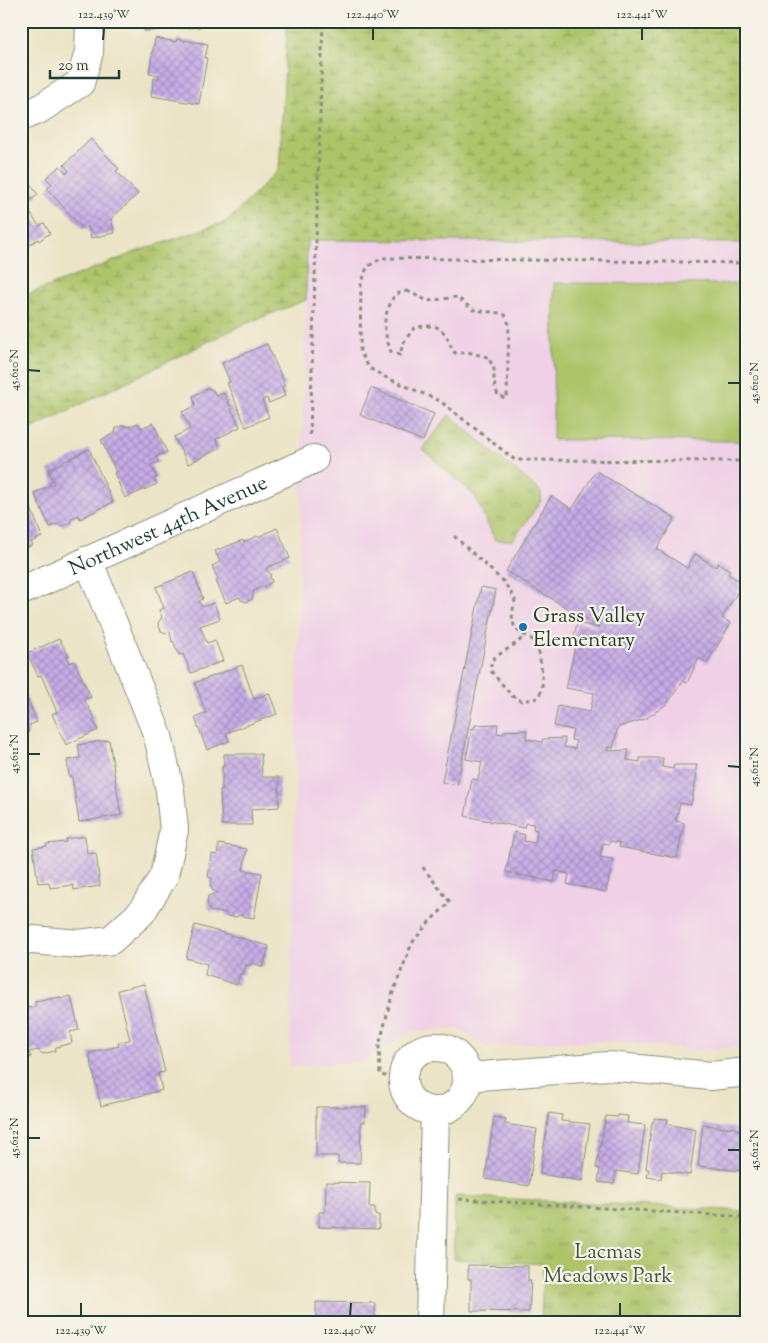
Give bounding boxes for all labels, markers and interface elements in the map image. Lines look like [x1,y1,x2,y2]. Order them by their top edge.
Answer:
text: 122.439°W [78,6,130,24]
text: 122.440°W [347,6,400,24]
text: 122.441°W [617,6,668,24]
scale bar [50,48,119,80]
text: 20 m [58,56,89,77]
text: 45.610°N [6,349,24,391]
text: 45.610°N [746,362,764,404]
street label: Northwest 44th Avenue [64,469,273,585]
place label: Grass Valley Elementary [533,602,646,656]
marker: Grass Valley Elementary [517,621,529,633]
text: 45.611°N [6,734,24,774]
text: 45.611°N [746,747,764,787]
text: 45.612°N [6,1117,24,1158]
text: 45.612°N [746,1129,764,1170]
park label: Lacmas Meadows Park [543,1238,673,1292]
text: 122.439°W [55,1322,107,1340]
text: 122.440°W [324,1322,377,1340]
text: 122.441°W [595,1322,646,1340]

